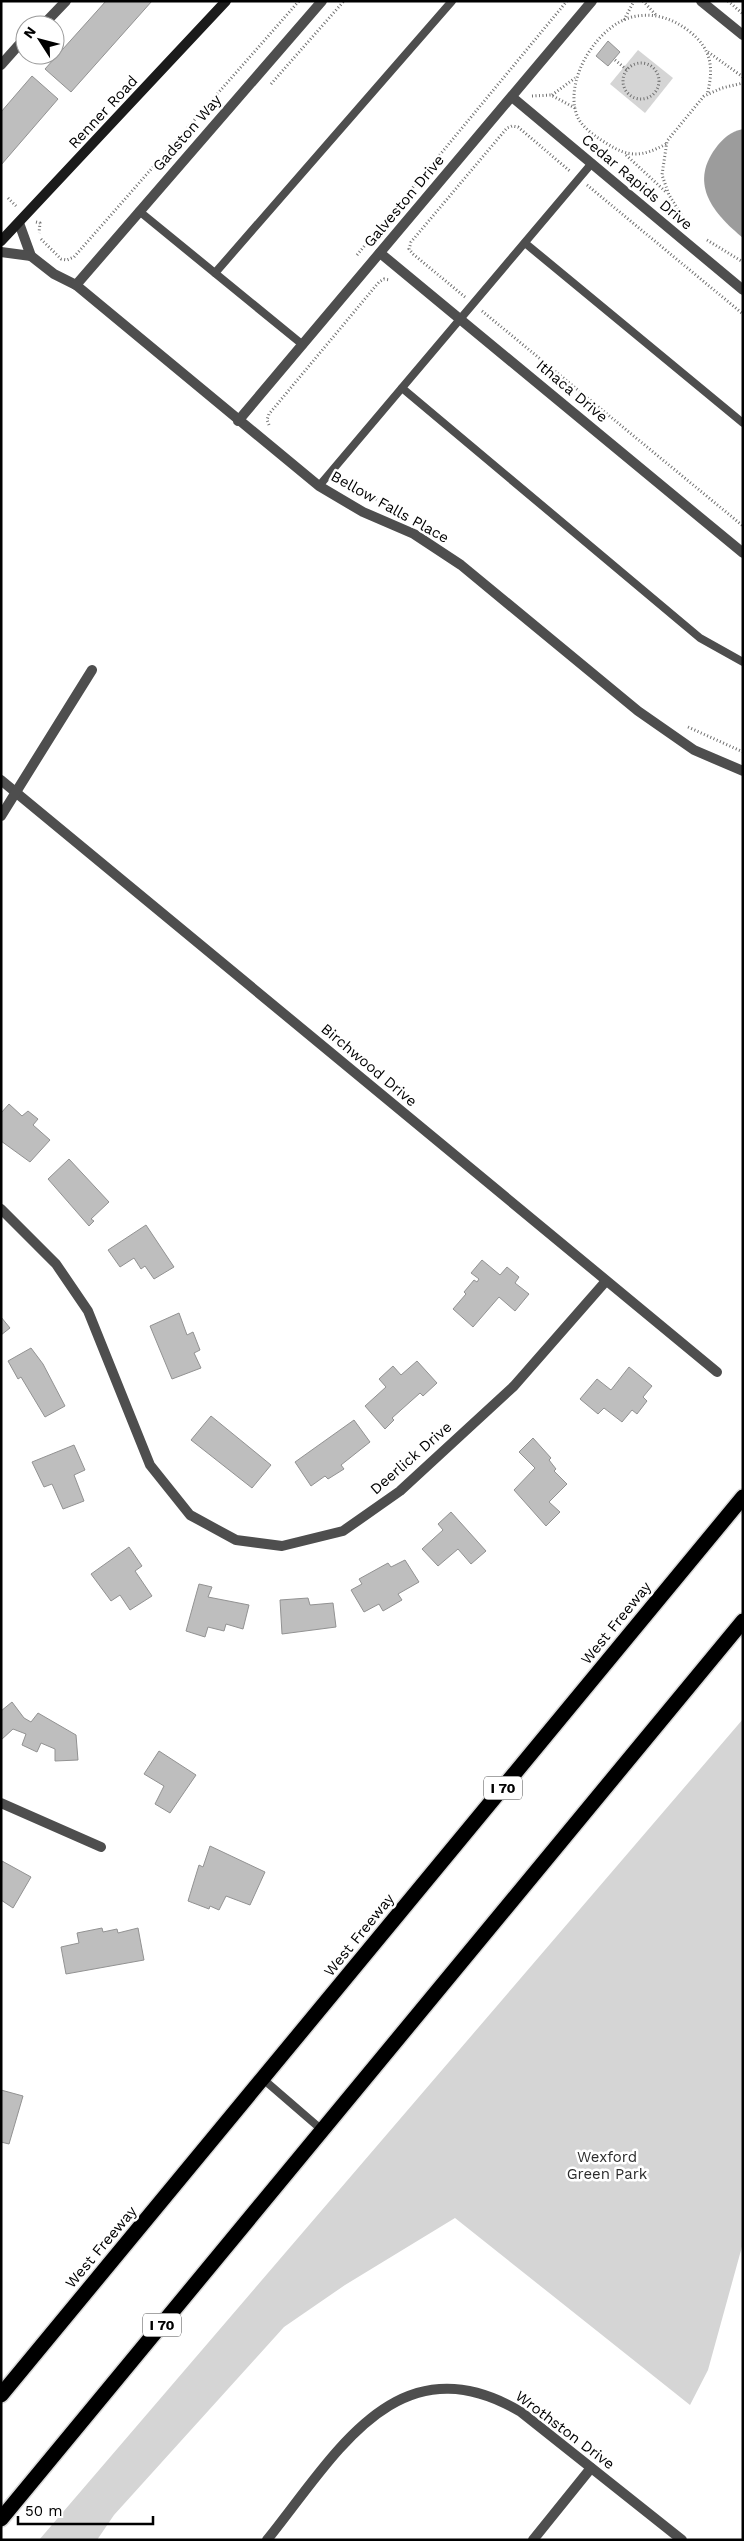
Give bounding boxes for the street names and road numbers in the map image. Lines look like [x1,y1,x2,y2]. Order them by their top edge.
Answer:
street label: Renner Road [65,72,141,152]
street label: Gadston Way [149,91,225,175]
street label: Cedar Rapids Drive [578,130,696,234]
street label: Galveston Drive [360,151,448,251]
street label: Ithaca Drive [533,356,611,426]
street label: Bellow Falls Place [328,467,452,547]
street label: Birchwood Drive [317,1020,421,1110]
street label: Deerlick Drive [367,1418,455,1498]
street label: West Freeway [577,1578,655,1668]
road number: I 70 [484,1776,522,1800]
street label: West Freeway [320,1890,398,1980]
street label: West Freeway [61,2202,141,2292]
road number: I 70 [143,2314,181,2336]
street label: Wrothston Drive [512,2387,618,2473]

